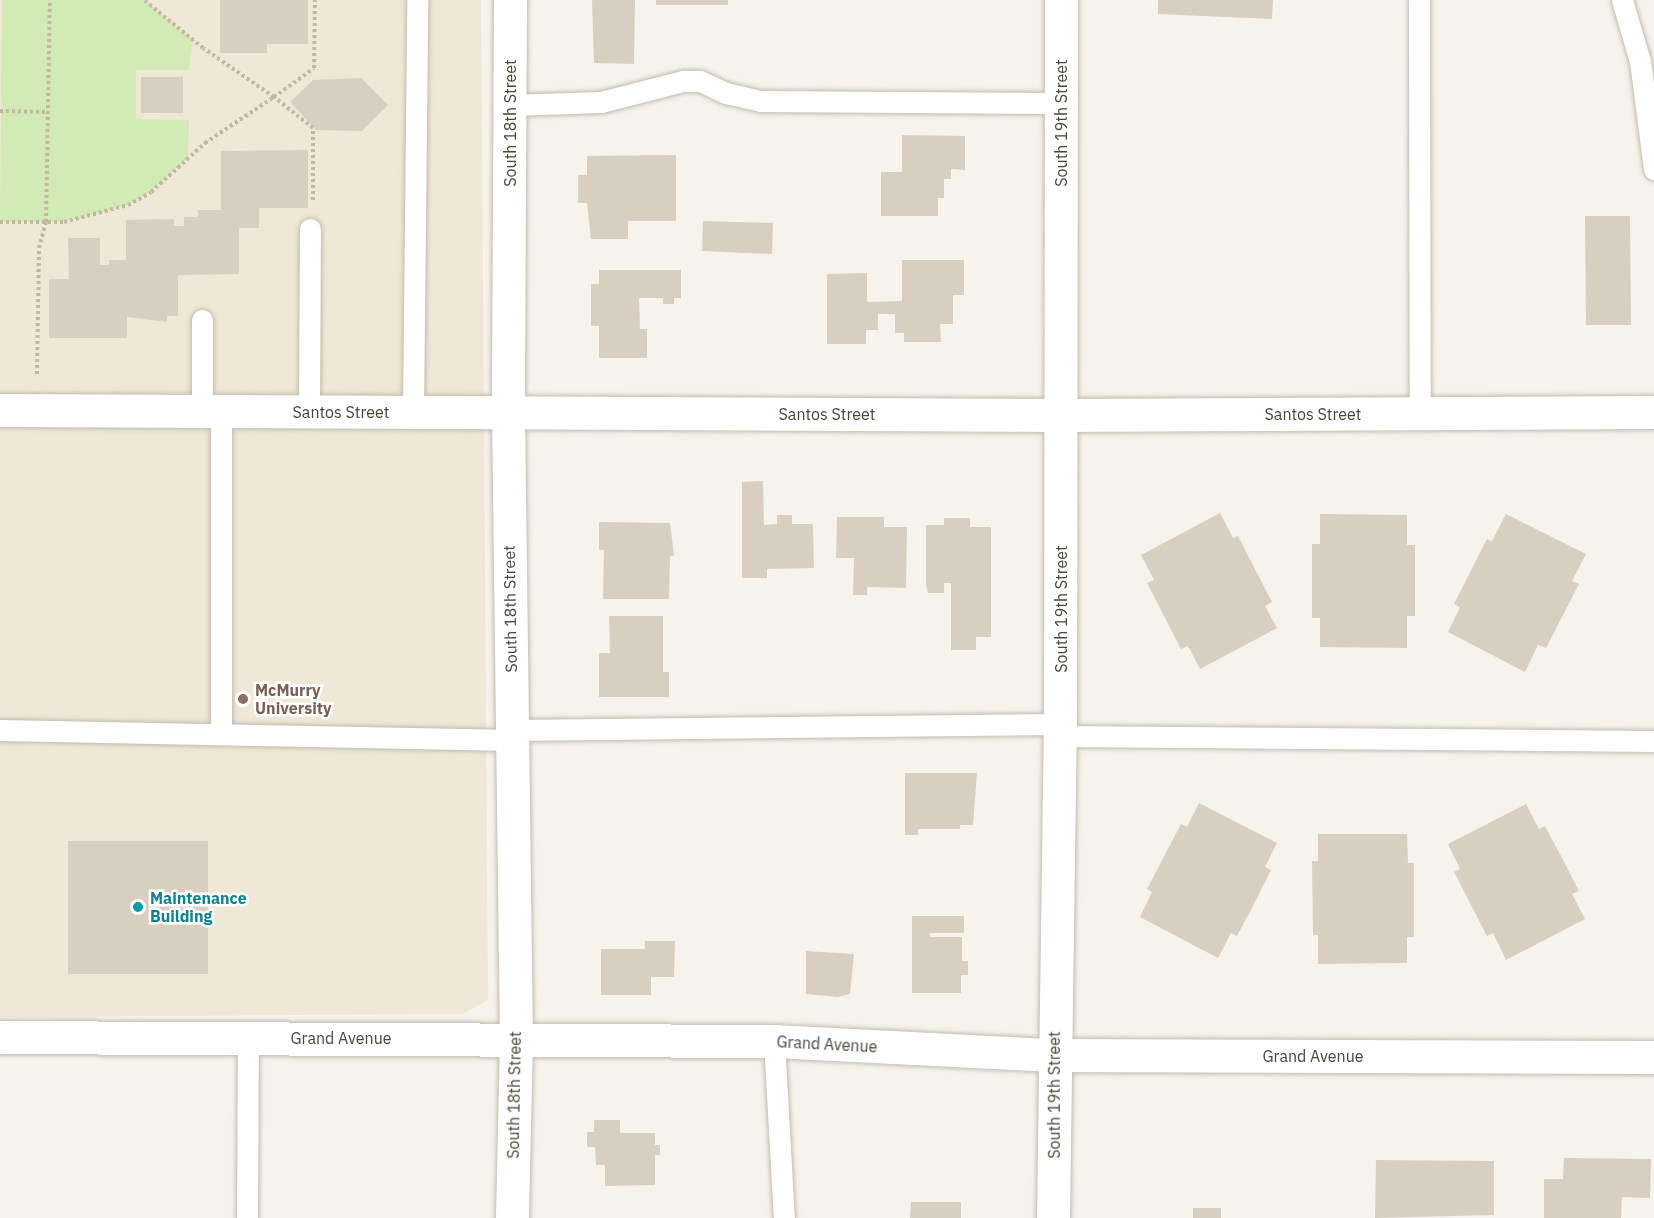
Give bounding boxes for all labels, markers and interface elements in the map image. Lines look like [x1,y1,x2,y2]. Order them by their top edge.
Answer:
street label: South 18th Street [500,59,520,187]
street label: South 19th Street [1051,59,1071,187]
street label: Santos Street [293,402,389,422]
street label: Santos Street [779,404,875,424]
street label: Santos Street [1265,404,1361,424]
street label: South 18th Street [499,545,521,673]
street label: South 19th Street [1051,545,1071,673]
place label: McMurry University [255,680,331,718]
marker: McMurry University [236,692,250,706]
place label: Maintenance Building [150,888,247,926]
marker: Maintenance Building [131,900,145,914]
street label: Grand Avenue [290,1028,392,1048]
street label: South 18th Street [503,1031,525,1159]
street label: South 19th Street [1044,1031,1064,1159]
street label: Grand Avenue [776,1032,878,1056]
street label: Grand Avenue [1262,1046,1364,1066]

